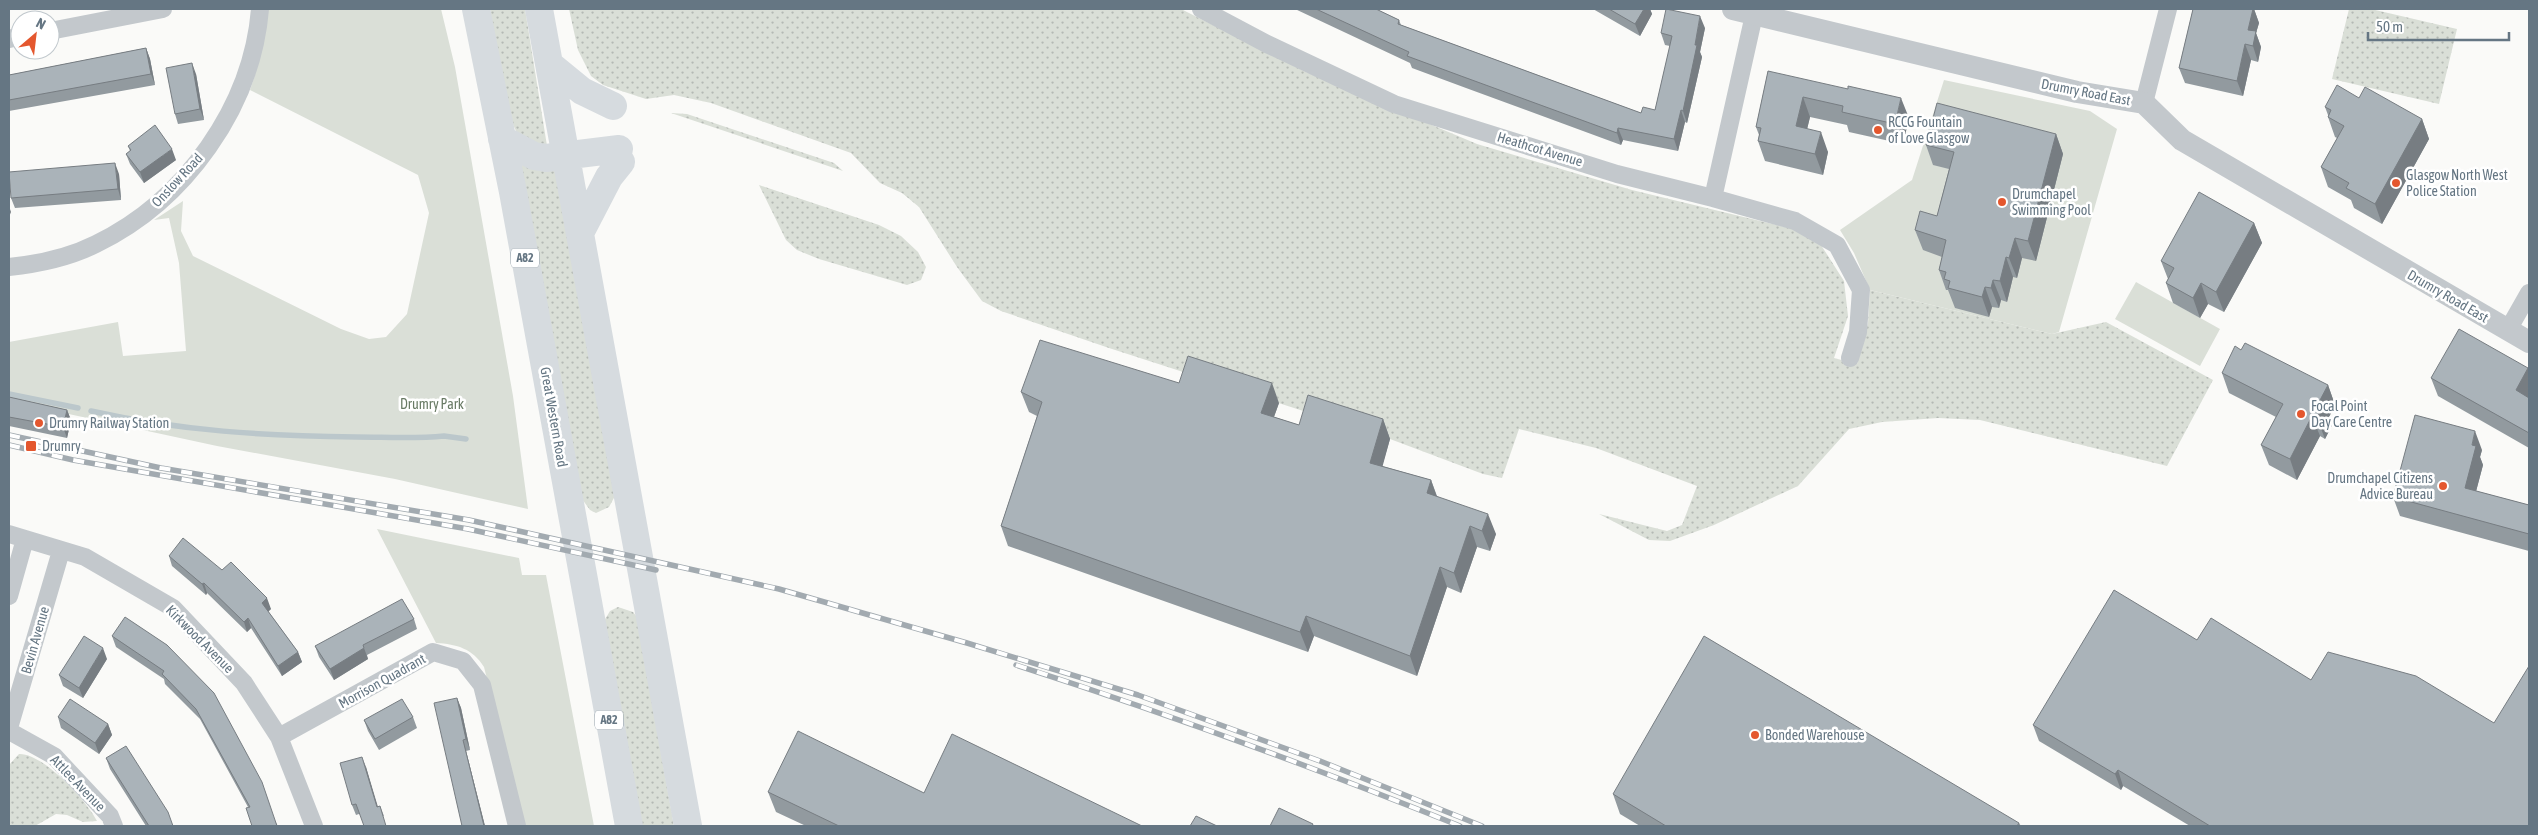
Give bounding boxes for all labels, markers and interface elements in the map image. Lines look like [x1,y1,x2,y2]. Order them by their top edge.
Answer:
north arrow [10,10,60,60]
scale bar [2368,10,2509,42]
text: N [34,15,49,33]
text: 50 m [2376,18,2403,35]
street label: Drumry Road East [2040,75,2132,109]
place label: RCCG Fountain of Love Glasgow [1888,114,1970,146]
marker: RCCG Fountain of Love Glasgow [1872,124,1884,136]
street label: Heathcot Avenue [1495,128,1585,170]
street label: Onslow Road [148,150,206,210]
place label: Glasgow North West Police Station [2406,167,2508,199]
marker: Glasgow North West Police Station [2390,177,2402,189]
place label: Drumchapel Swimming Pool [2012,186,2091,218]
marker: Drumchapel Swimming Pool [1996,196,2008,208]
road number: A82 [511,248,539,268]
street label: Drumry Road East [2405,266,2491,326]
street label: Great Western Road [537,366,571,468]
park label: Drumry Park [400,396,464,412]
place label: Focal Point Day Care Centre [2311,398,2392,430]
marker: Focal Point Day Care Centre [2295,408,2307,420]
place label: Drumry Railway Station [49,415,169,431]
marker: Drumry Railway Station [33,417,45,429]
place label: Drumry [42,438,81,454]
marker: Drumry [24,439,38,453]
place label: Drumchapel Citizens Advice Bureau [2327,470,2433,502]
marker: Drumchapel Citizens Advice Bureau [2437,480,2449,492]
street label: Kirkwood Avenue [163,602,237,676]
street label: Bevin Avenue [18,604,52,676]
street label: Morrison Quadrant [336,651,428,711]
road number: A82 [595,710,623,730]
place label: Bonded Warehouse [1765,727,1865,743]
marker: Bonded Warehouse [1749,729,1761,741]
street label: Attlee Avenue [47,752,109,814]

